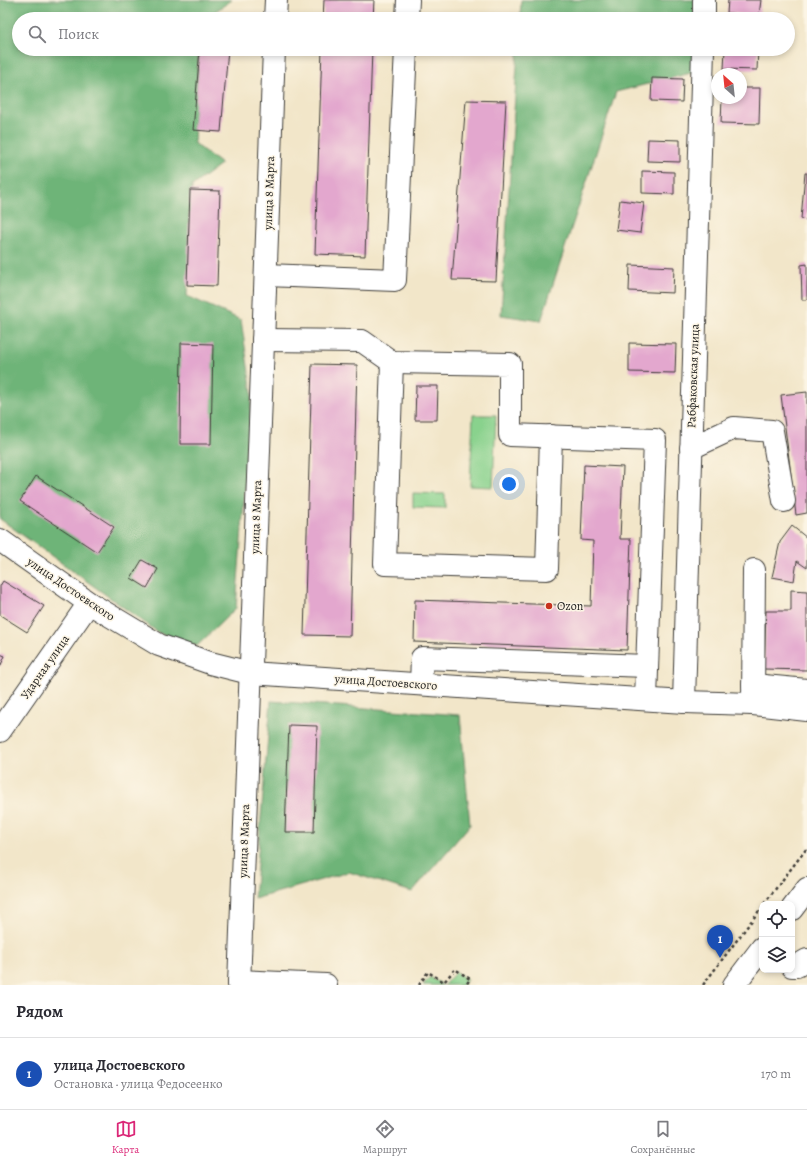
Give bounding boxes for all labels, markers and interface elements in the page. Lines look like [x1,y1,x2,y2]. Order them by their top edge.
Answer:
search box [12,12,795,56]
icon: search [26,23,48,45]
text: Поиск [58,24,99,44]
north arrow [711,68,747,104]
street label: улица 8 Марта [260,155,278,231]
street label: Рабфаковская улица [683,323,703,428]
your location [499,474,519,494]
street label: улица 8 Марта [247,479,265,555]
street label: улица Достоевского [23,553,118,624]
place label: Ozon [557,598,584,614]
marker: Ozon [544,601,554,611]
street label: Ударная улица [17,631,73,702]
street label: улица Достоевского [333,670,438,694]
street label: улица 8 Марта [235,803,253,879]
map controls [759,901,795,973]
button: locate [759,901,795,937]
pin: 1 [707,925,733,958]
button: layers [759,937,795,973]
text: Рядом [16,1000,63,1023]
text: улица Достоевского [54,1055,185,1075]
text: 1 [27,1065,31,1082]
text: 170 m [761,1065,791,1082]
text: Остановка · улица Федосеенко [54,1075,223,1092]
tab: Карта [112,1118,139,1157]
tab: Маршрут [363,1118,407,1157]
tab: Сохранённые [630,1118,695,1157]

